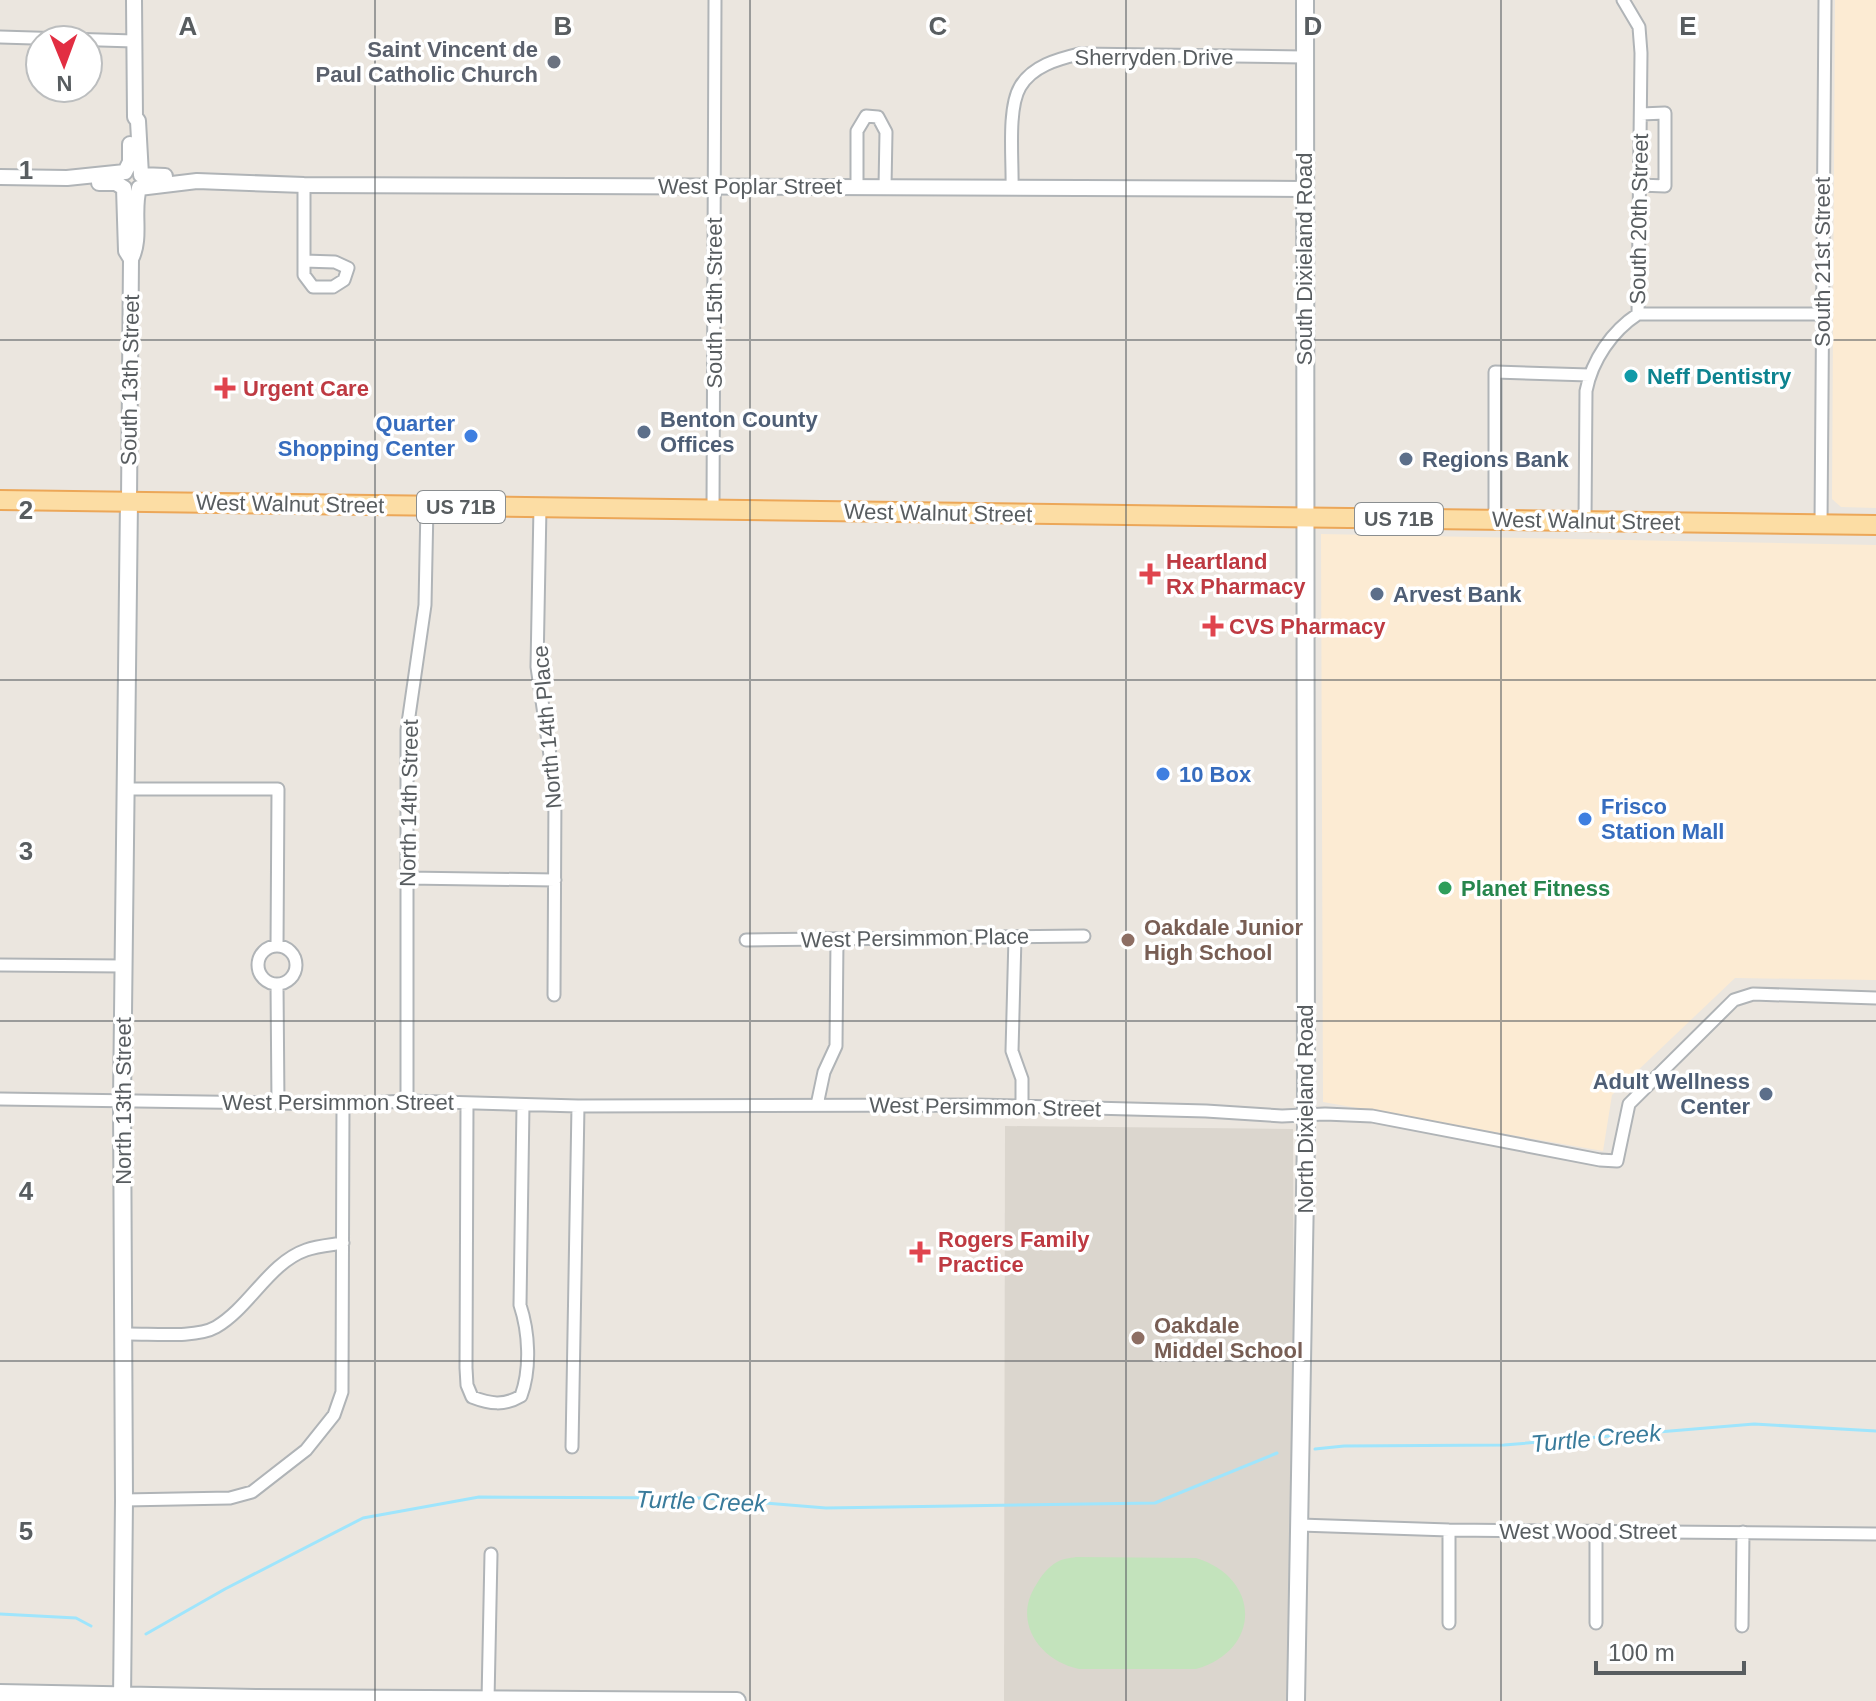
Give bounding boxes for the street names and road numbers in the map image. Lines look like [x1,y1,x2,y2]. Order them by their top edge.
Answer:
street label: Sherryden Drive [1075,45,1233,70]
street label: South 20th Street [1625,133,1653,305]
street label: South Dixieland Road [1292,153,1317,365]
street label: West Poplar Street [658,174,842,199]
street label: South 21st Street [1810,177,1835,347]
street label: South 15th Street [702,217,727,389]
street label: South 13th Street [116,294,144,466]
street label: West Walnut Street [196,490,384,518]
road number: US 71B [417,491,505,523]
street label: West Walnut Street [844,499,1032,527]
road number: US 71B [1355,503,1443,535]
street label: West Walnut Street [1492,507,1680,535]
street label: North 14th Place [527,644,567,810]
street label: North 14th Street [395,719,423,887]
street label: West Persimmon Place [801,924,1029,952]
street label: North Dixieland Road [1293,1004,1318,1214]
street label: North 13th Street [111,1017,136,1185]
street label: West Persimmon Street [222,1090,454,1115]
street label: West Persimmon Street [869,1092,1101,1122]
street label: West Wood Street [1499,1519,1677,1544]

